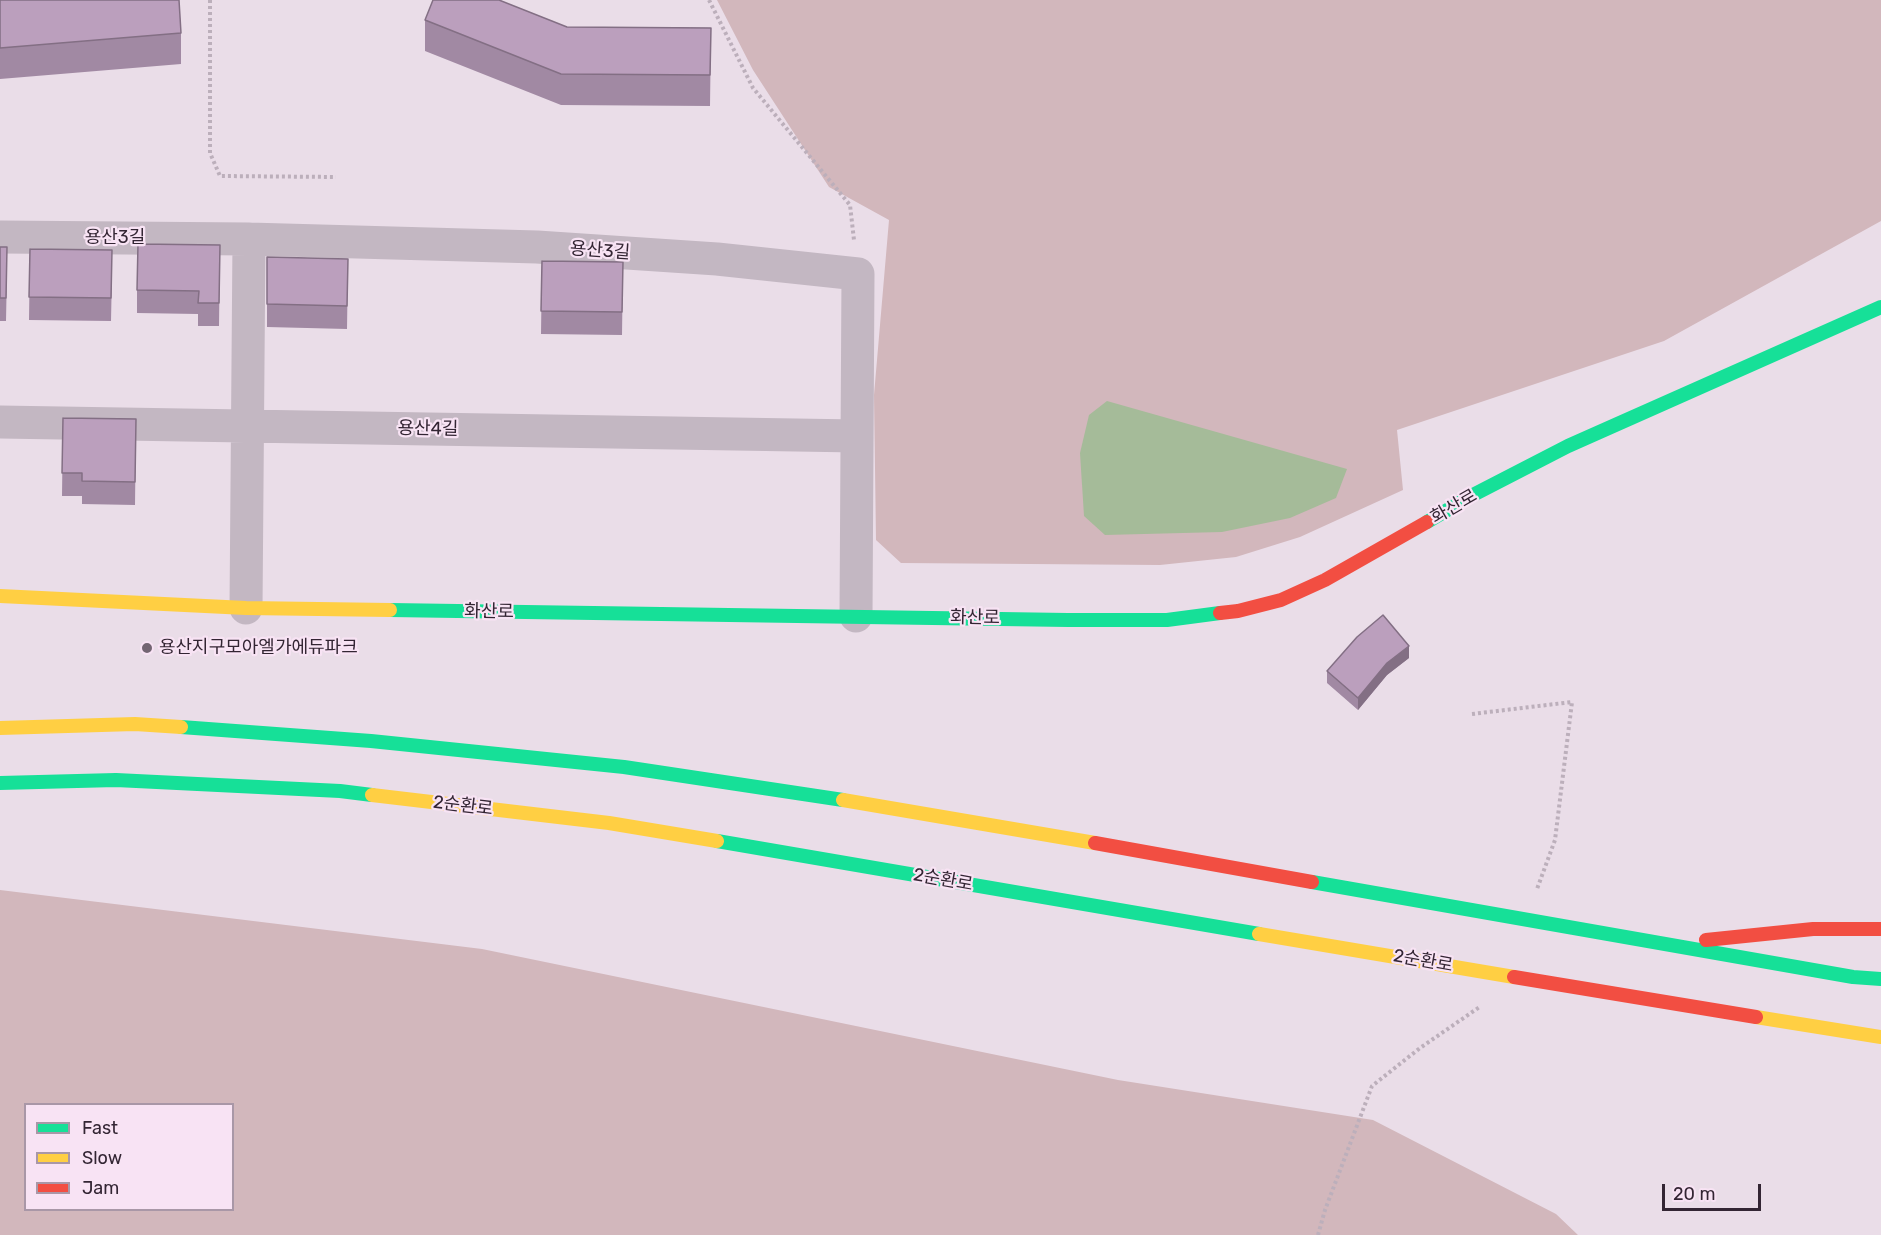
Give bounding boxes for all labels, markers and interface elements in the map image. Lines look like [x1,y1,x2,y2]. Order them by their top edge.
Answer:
street label: 용산3길 [85,227,145,249]
street label: 용산3길 [569,238,631,264]
street label: 용산4길 [397,418,459,440]
street label: 화산로 [1427,485,1481,529]
street label: 화산로 [464,601,514,623]
street label: 화산로 [950,607,1000,629]
place label: 용산지구모아엘가에듀파크 [159,637,358,659]
marker: 용산지구모아엘가에듀파크 [140,641,154,655]
street label: 2순환로 [432,792,494,820]
street label: 2순환로 [911,864,975,896]
street label: 2순환로 [1391,945,1455,977]
legend [24,1103,234,1211]
text: Fast [82,1117,118,1139]
text: Slow [82,1147,122,1169]
scale bar [1665,1172,1764,1210]
text: Jam [82,1177,119,1199]
text: 20 m [1673,1183,1715,1205]

